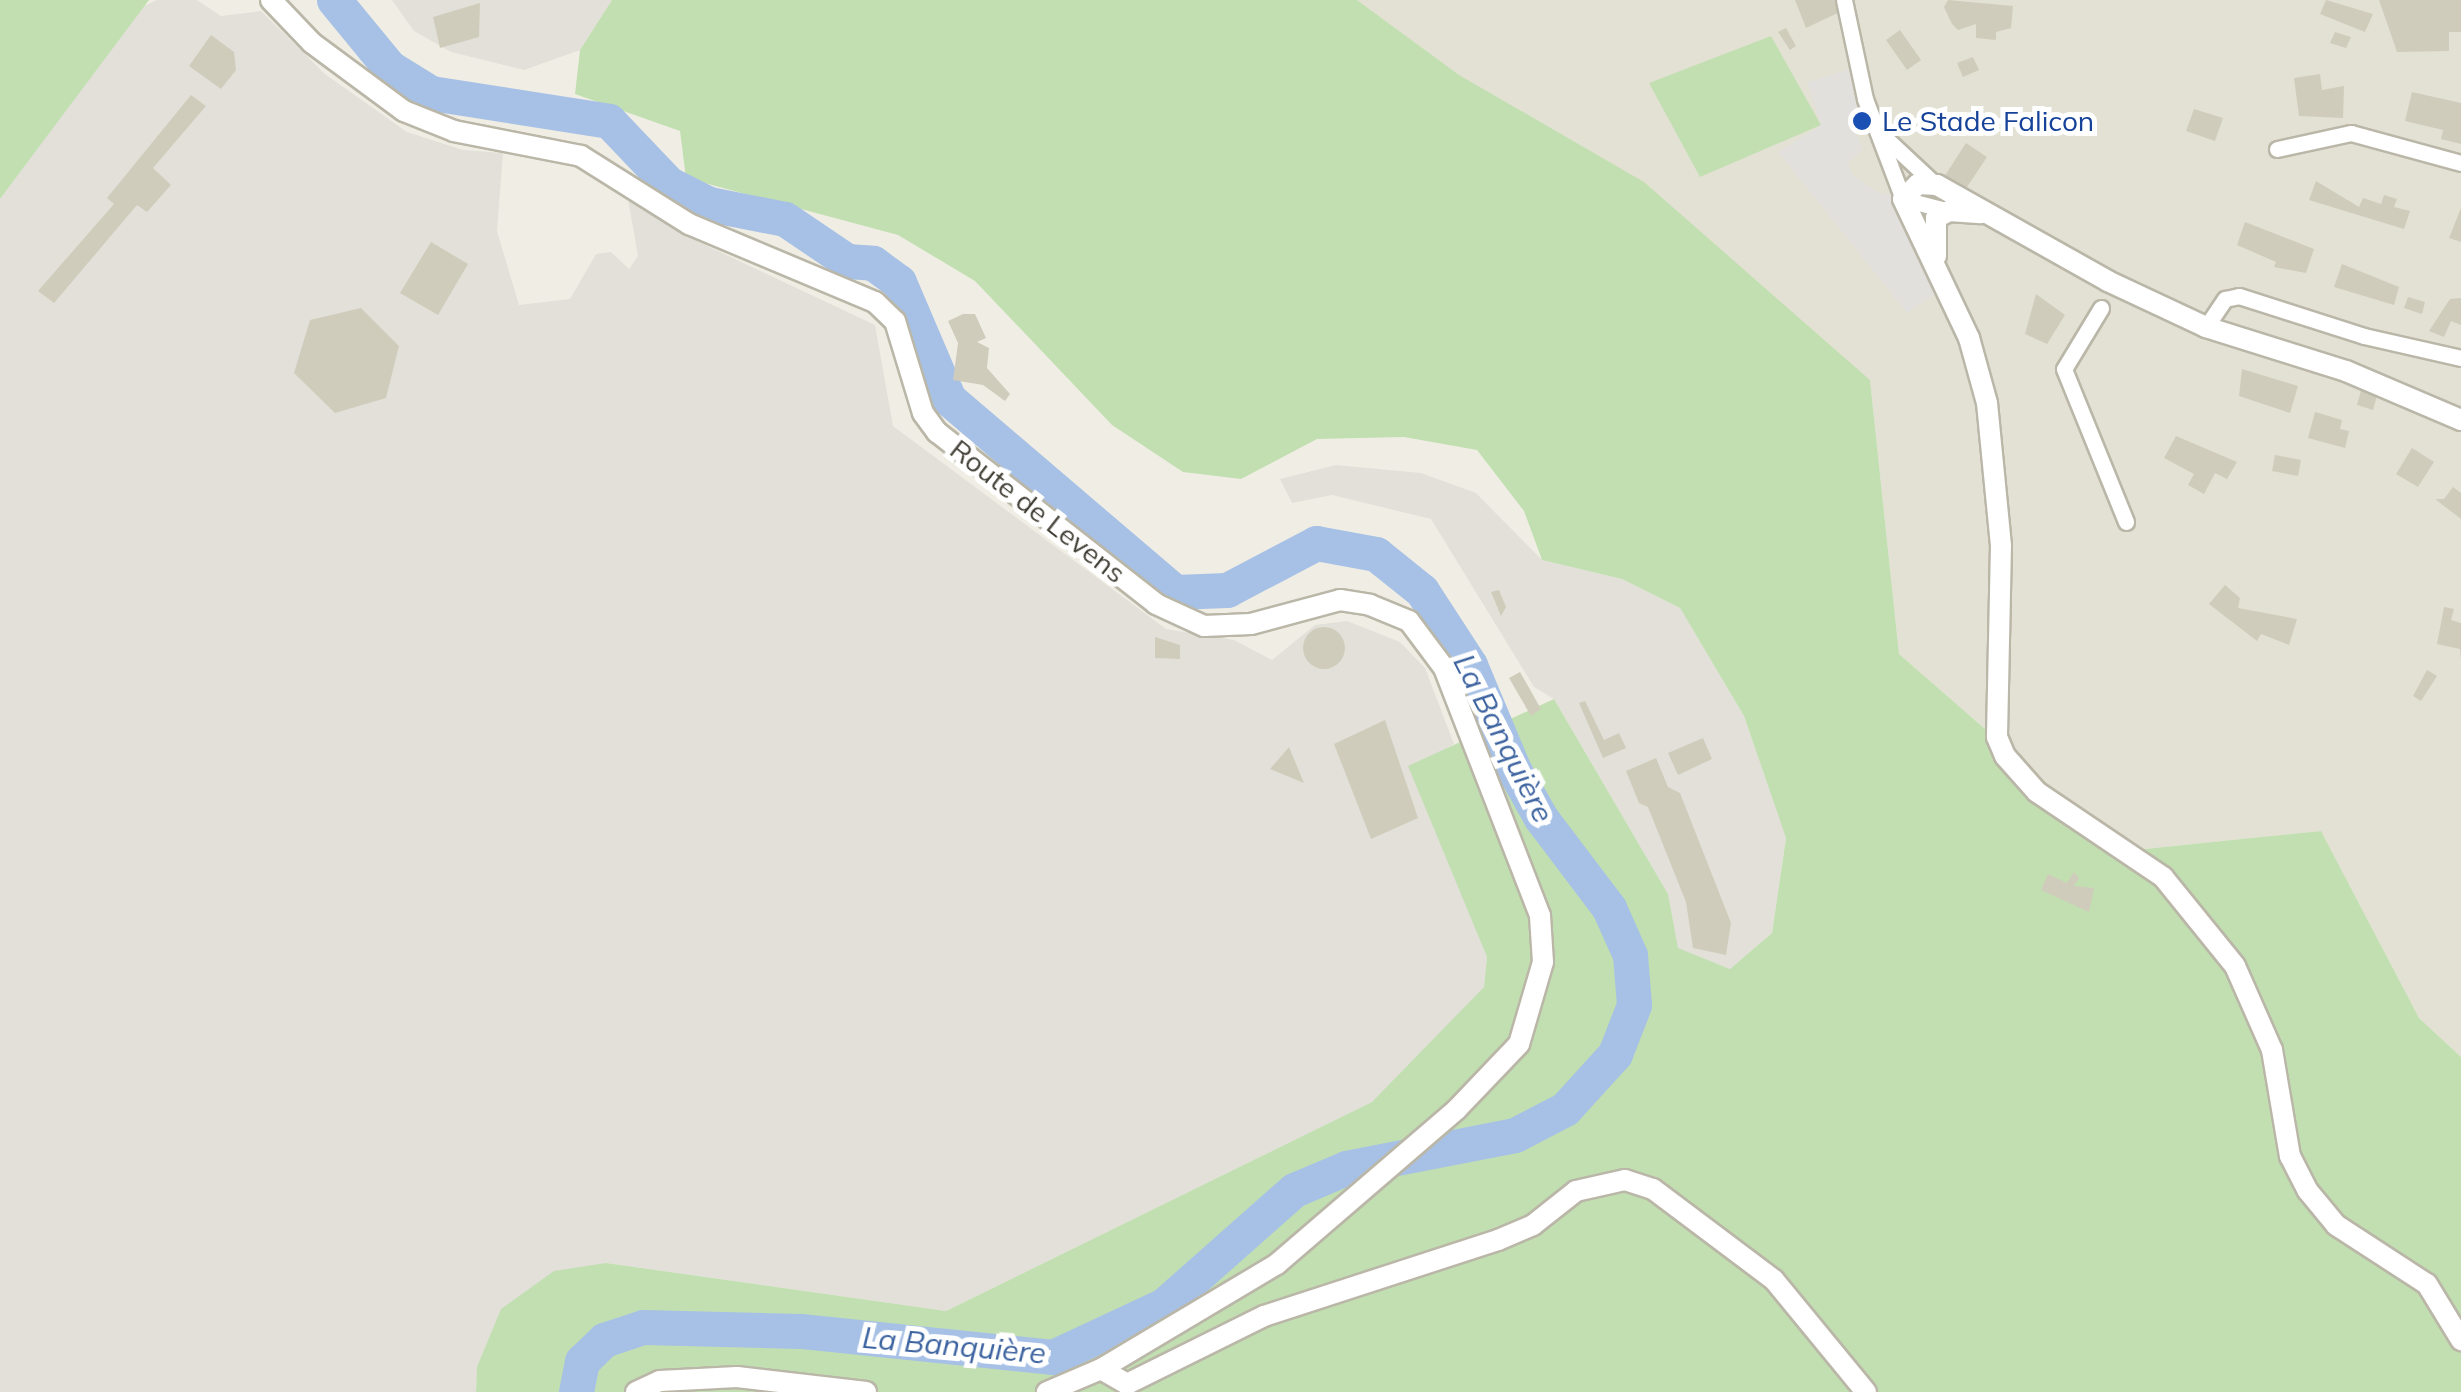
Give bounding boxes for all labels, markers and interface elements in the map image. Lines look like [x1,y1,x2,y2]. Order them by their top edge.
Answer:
place label: Le Stade Falicon [1882,104,2094,138]
marker: Le Stade Falicon [1851,110,1873,132]
street label: Route de Levens [944,432,1132,590]
water label: La Banquière [1446,648,1562,828]
water label: La Banquière [861,1319,1047,1371]

